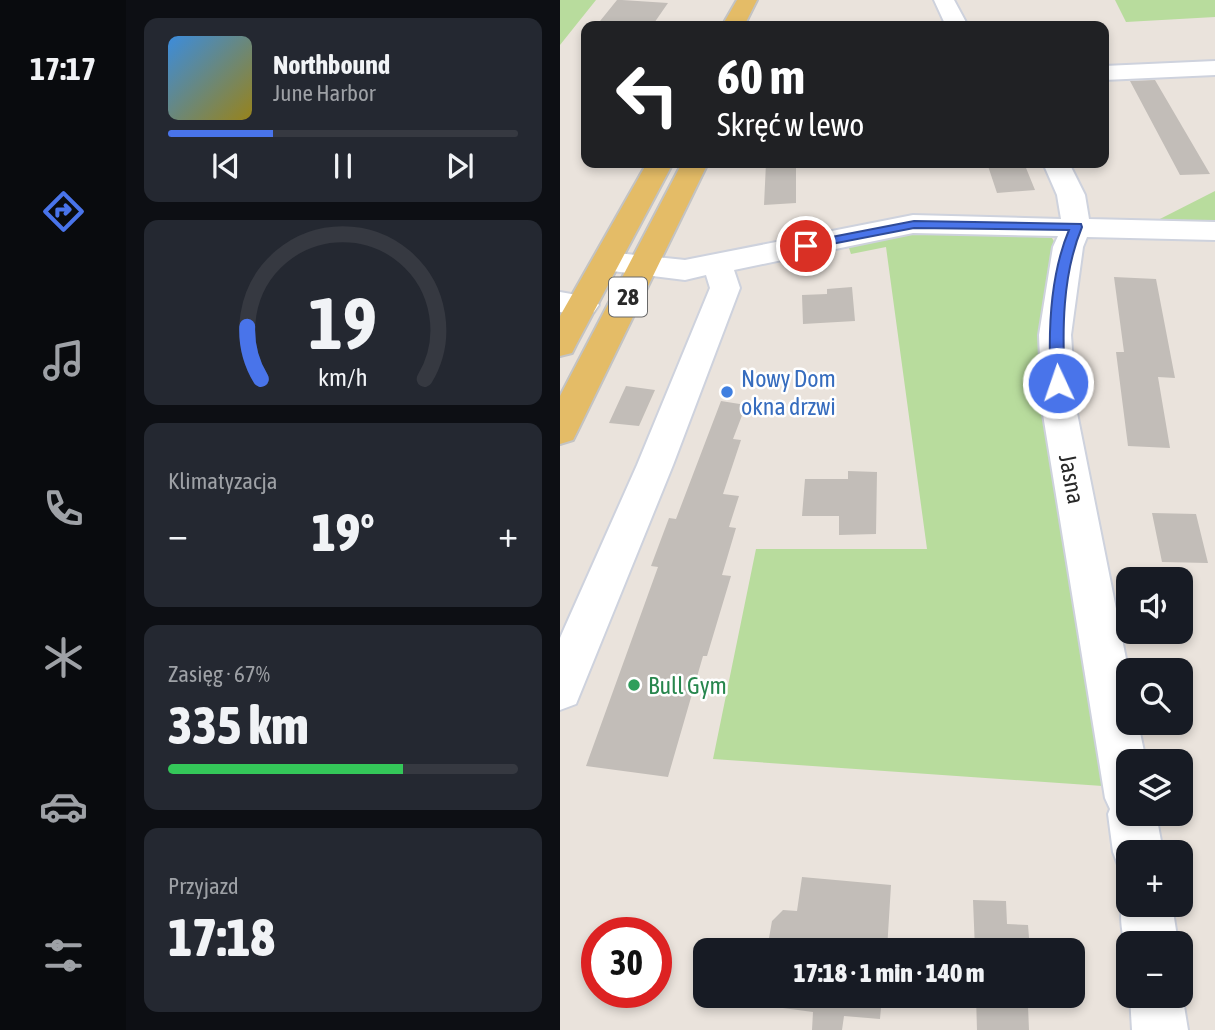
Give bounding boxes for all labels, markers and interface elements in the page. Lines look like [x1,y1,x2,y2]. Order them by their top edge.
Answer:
text: 60 m [717,48,805,104]
icon: left [602,49,693,140]
text: 17:17 [30,50,96,87]
text: Northbound [273,50,390,80]
text: June Harbor [273,80,376,106]
text: Skręć w lewo [717,106,864,143]
icon: previous [207,147,245,185]
icon: pause [324,147,362,185]
icon: next [441,147,479,185]
icon: directions [39,187,88,236]
pin [776,216,836,276]
icon: arrive [787,227,825,265]
road number: 28 [609,278,647,316]
text: 19 [309,281,377,364]
icon: music [39,336,88,385]
position arrow [1021,346,1095,420]
text: km/h [318,362,368,390]
place label: Nowy Dom okna drzwi [741,365,836,420]
marker: Nowy Dom okna drzwi [719,384,735,400]
street label: Jasna [1054,452,1090,506]
text: Klimatyzacja [168,468,277,494]
icon: phone [39,484,88,533]
text: 19° [311,502,375,562]
text: − [168,512,188,555]
text: + [498,512,518,555]
map controls [1116,567,1193,1008]
button: sound [1116,567,1193,644]
icon: climate [39,633,88,682]
button: search [1116,658,1193,735]
text: Zasięg · 67% [168,661,270,687]
place label: Bull Gym [648,672,727,699]
marker: Bull Gym [626,677,642,693]
text: 335 km [168,695,309,755]
button: layers [1116,749,1193,826]
icon: car [39,782,88,831]
button: + [1116,840,1193,917]
text: Przyjazd [168,873,239,899]
text: 17:18 [168,907,275,967]
speed limit sign: 30 [581,917,672,1008]
icon: filters [39,931,88,980]
button: − [1116,931,1193,1008]
text: 17:18 · 1 min · 140 m [794,958,984,988]

